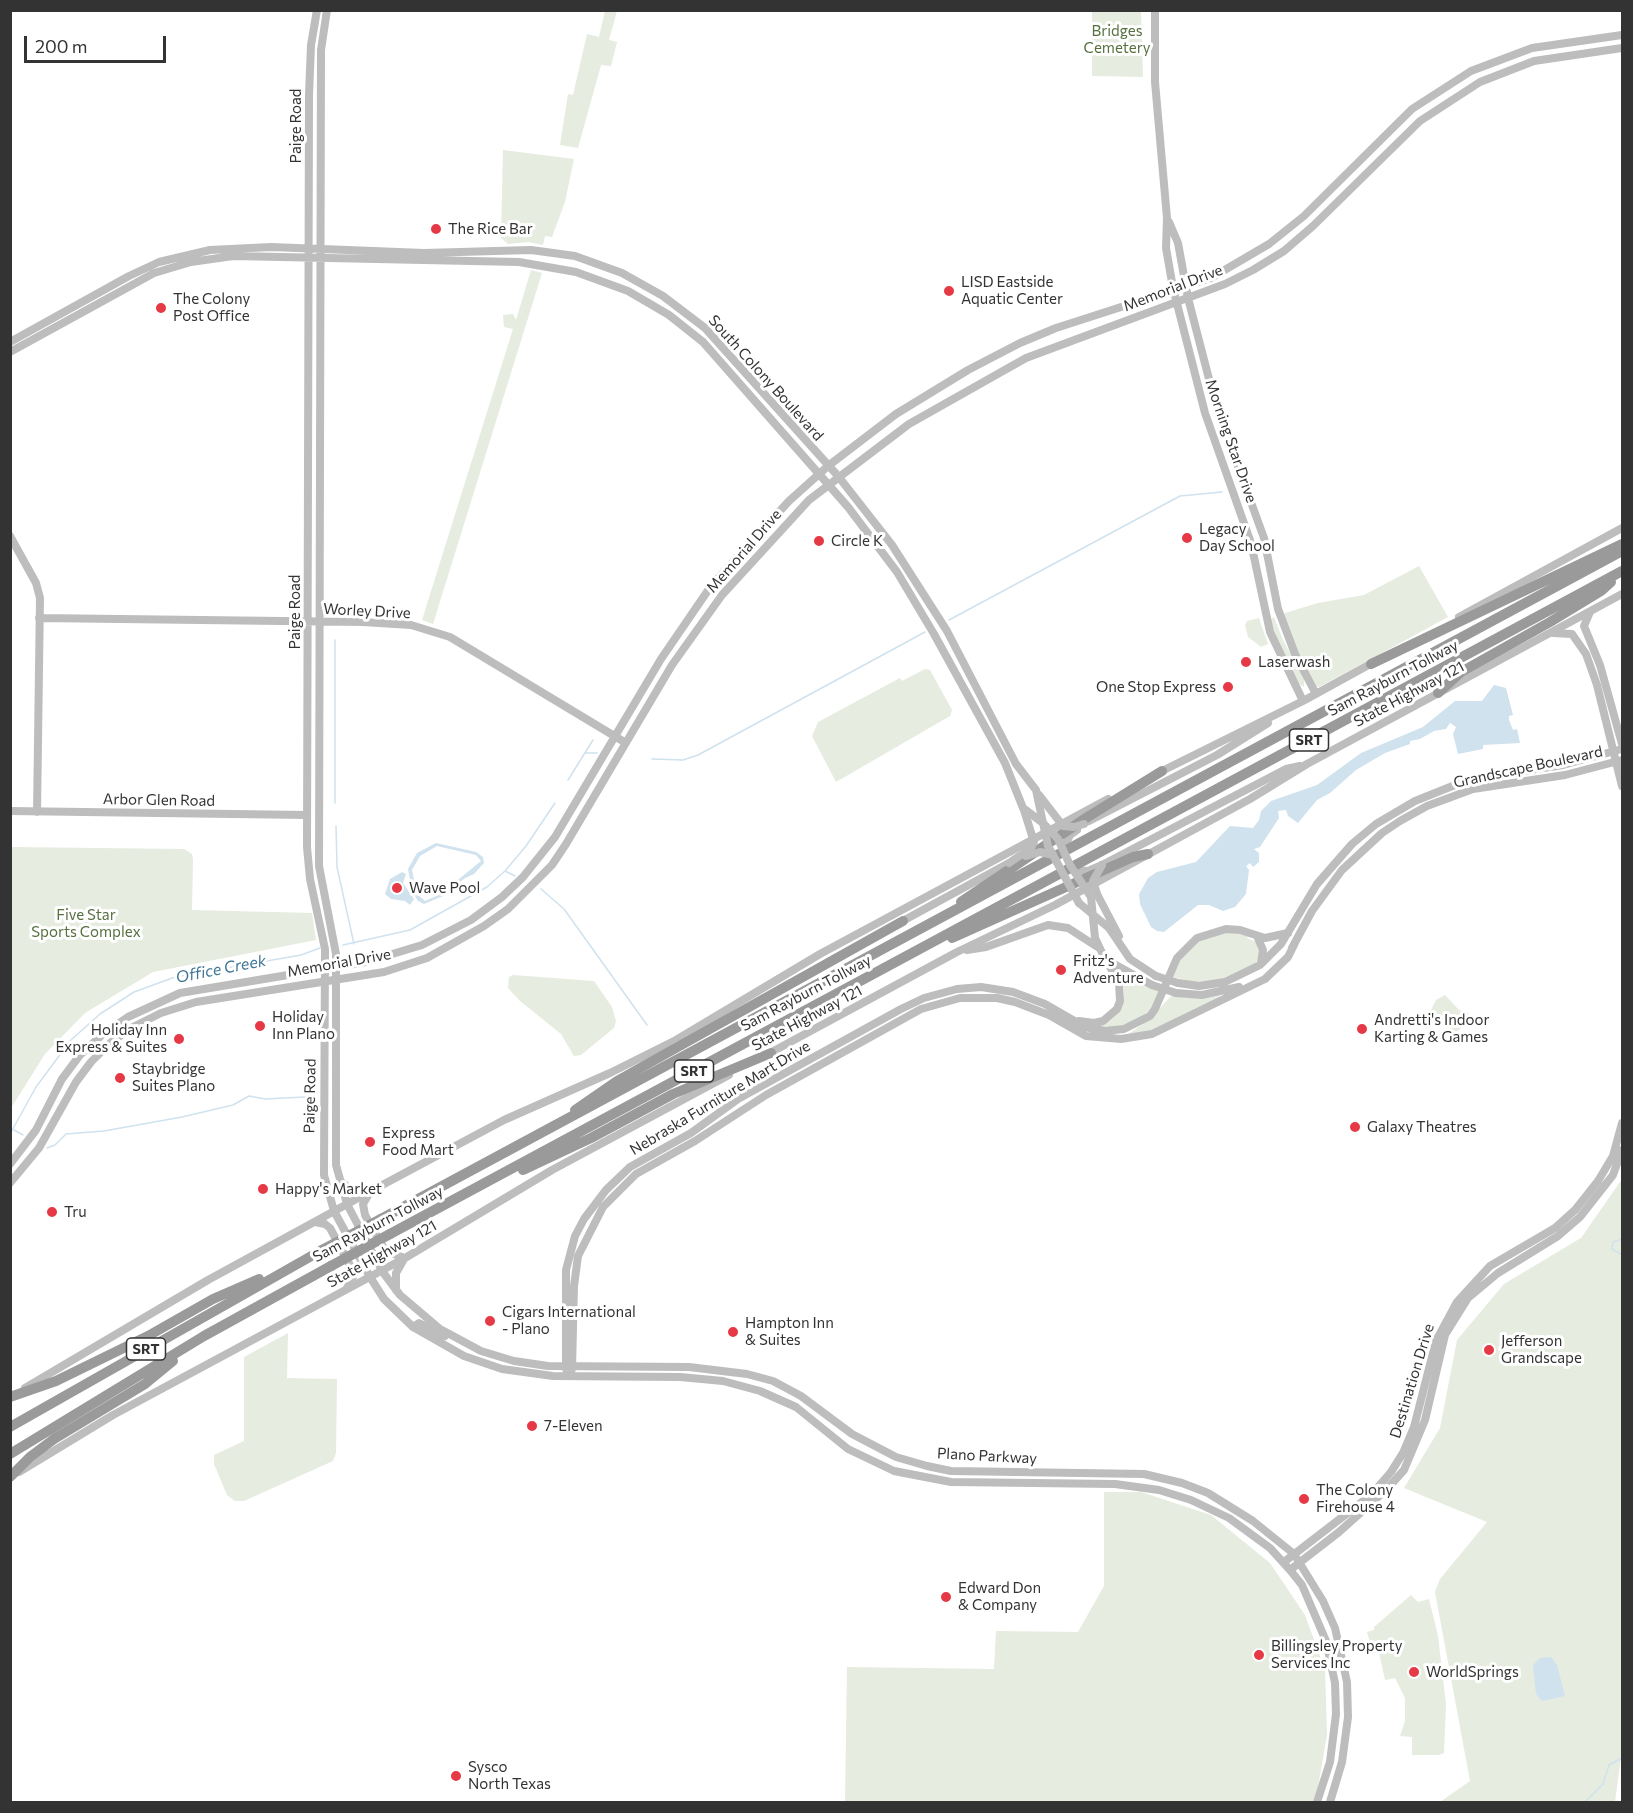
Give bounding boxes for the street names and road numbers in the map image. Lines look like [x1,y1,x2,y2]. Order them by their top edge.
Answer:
street label: Paige Road [287,89,305,163]
street label: Memorial Drive [1121,261,1225,315]
street label: South Colony Boulevard [705,311,827,445]
street label: Morning Star Drive [1201,377,1261,505]
street label: Memorial Drive [703,506,785,596]
street label: Paige Road [286,575,304,649]
street label: Worley Drive [323,600,411,622]
street label: Sam Rayburn Tollway [1325,636,1461,720]
street label: State Highway 121 [1351,657,1467,731]
road number: SRT [1290,729,1328,751]
street label: Grandscape Boulevard [1452,742,1604,792]
street label: Arbor Glen Road [103,790,215,810]
street label: Memorial Drive [286,945,392,981]
street label: Sam Rayburn Tollway [738,951,874,1035]
street label: State Highway 121 [749,981,865,1055]
street label: Nebraska Furniture Mart Drive [627,1037,813,1159]
street label: Paige Road [300,1058,320,1134]
road number: SRT [674,1060,714,1082]
street label: Sam Rayburn Tollway [310,1182,446,1266]
street label: State Highway 121 [324,1216,440,1292]
street label: Destination Drive [1386,1322,1438,1440]
road number: SRT [126,1338,166,1360]
street label: Plano Parkway [937,1444,1037,1468]

